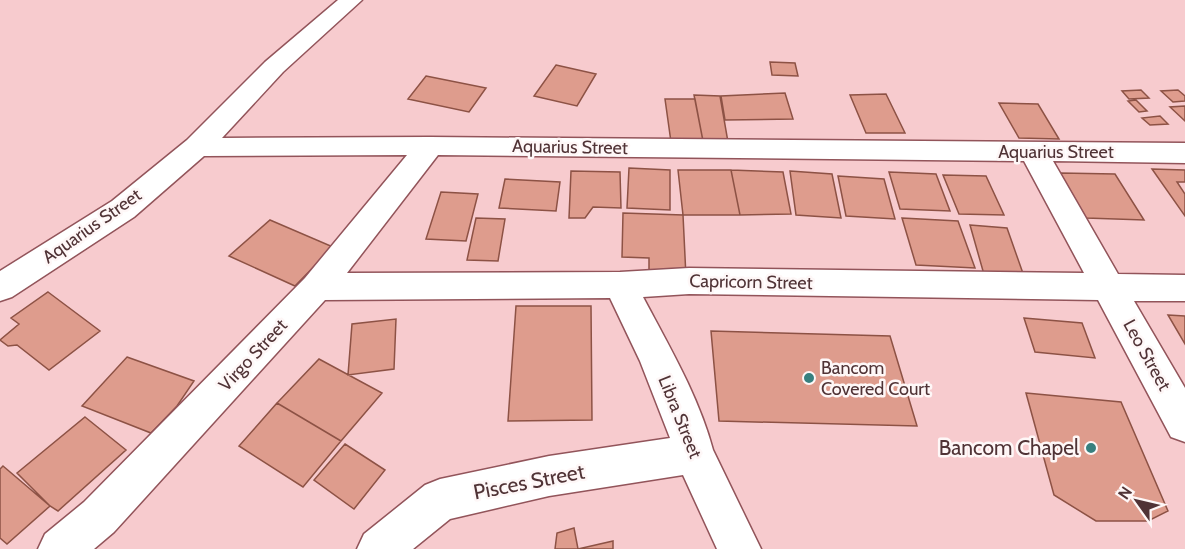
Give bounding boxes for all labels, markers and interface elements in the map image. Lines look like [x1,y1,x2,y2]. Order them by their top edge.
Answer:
street label: Aquarius Street [512,135,628,159]
street label: Aquarius Street [998,141,1114,163]
street label: Aquarius Street [38,184,146,268]
street label: Capricorn Street [689,270,813,294]
street label: Virgo Street [214,314,292,396]
street label: Leo Street [1118,315,1176,395]
place label: Bancom Covered Court [821,357,930,400]
marker: Bancom Covered Court [802,371,816,385]
street label: Libra Street [653,372,707,462]
place label: Bancom Chapel [939,435,1079,460]
marker: Bancom Chapel [1084,441,1098,455]
street label: Pisces Street [471,458,587,505]
north arrow [1107,471,1167,531]
text: N [1114,483,1136,503]

